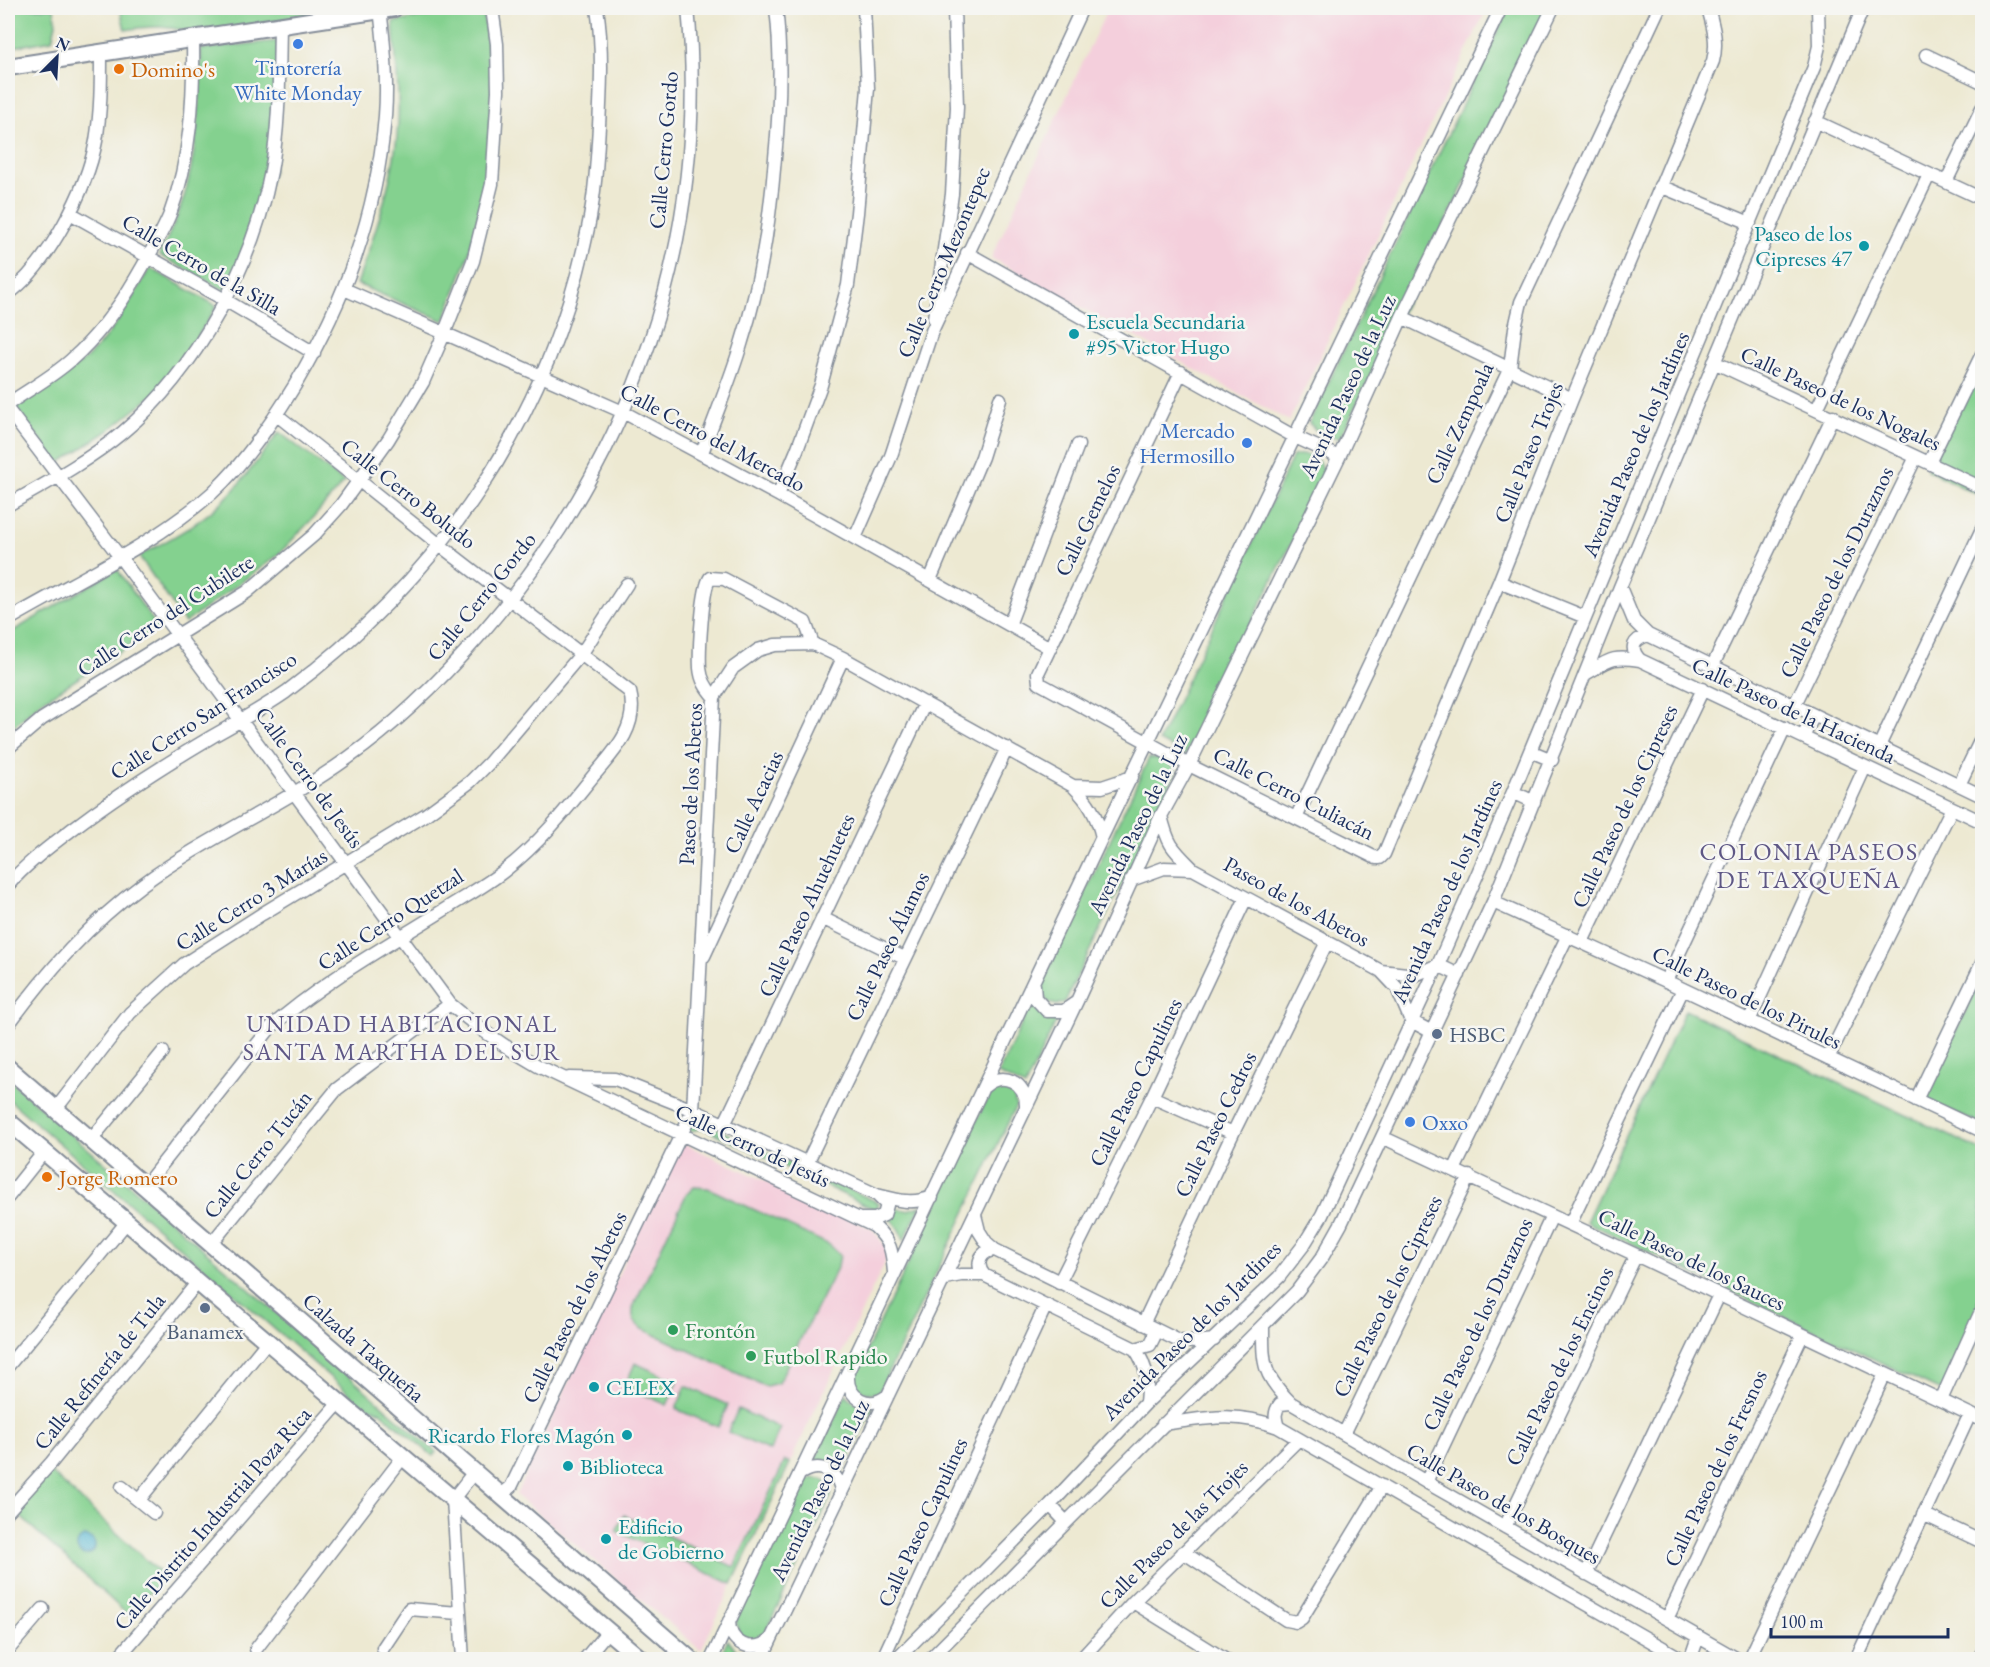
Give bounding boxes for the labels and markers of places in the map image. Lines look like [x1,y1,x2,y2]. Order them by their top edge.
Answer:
marker: Tintorería White Monday [291,37,305,51]
place label: Tintorería White Monday [234,53,362,107]
place label: Domino's [131,55,215,84]
marker: Domino's [112,62,126,76]
place label: Paseo de los Cipreses 47 [1754,219,1852,273]
marker: Paseo de los Cipreses 47 [1857,239,1871,253]
place label: Escuela Secundaria #95 Victor Hugo [1086,307,1246,361]
marker: Escuela Secundaria #95 Victor Hugo [1067,327,1081,341]
place label: Mercado Hermosillo [1139,416,1235,470]
marker: Mercado Hermosillo [1240,436,1254,450]
place label: HSBC [1449,1020,1506,1049]
marker: HSBC [1430,1027,1444,1041]
place label: Oxxo [1422,1108,1468,1137]
marker: Oxxo [1403,1115,1417,1129]
place label: Jorge Romero [57,1163,178,1192]
marker: Jorge Romero [40,1170,54,1184]
marker: Banamex [198,1301,212,1315]
place label: Frontón [685,1316,756,1345]
place label: Banamex [167,1317,244,1346]
marker: Frontón [666,1323,680,1337]
place label: Futbol Rapido [763,1342,888,1371]
marker: Futbol Rapido [744,1349,758,1363]
place label: CELEX [606,1373,675,1402]
marker: CELEX [587,1380,601,1394]
place label: Ricardo Flores Magón [428,1421,615,1450]
marker: Ricardo Flores Magón [620,1428,634,1442]
place label: Biblioteca [580,1452,664,1481]
marker: Biblioteca [561,1459,575,1473]
place label: Edificio de Gobierno [618,1512,724,1566]
marker: Edificio de Gobierno [599,1532,613,1546]

